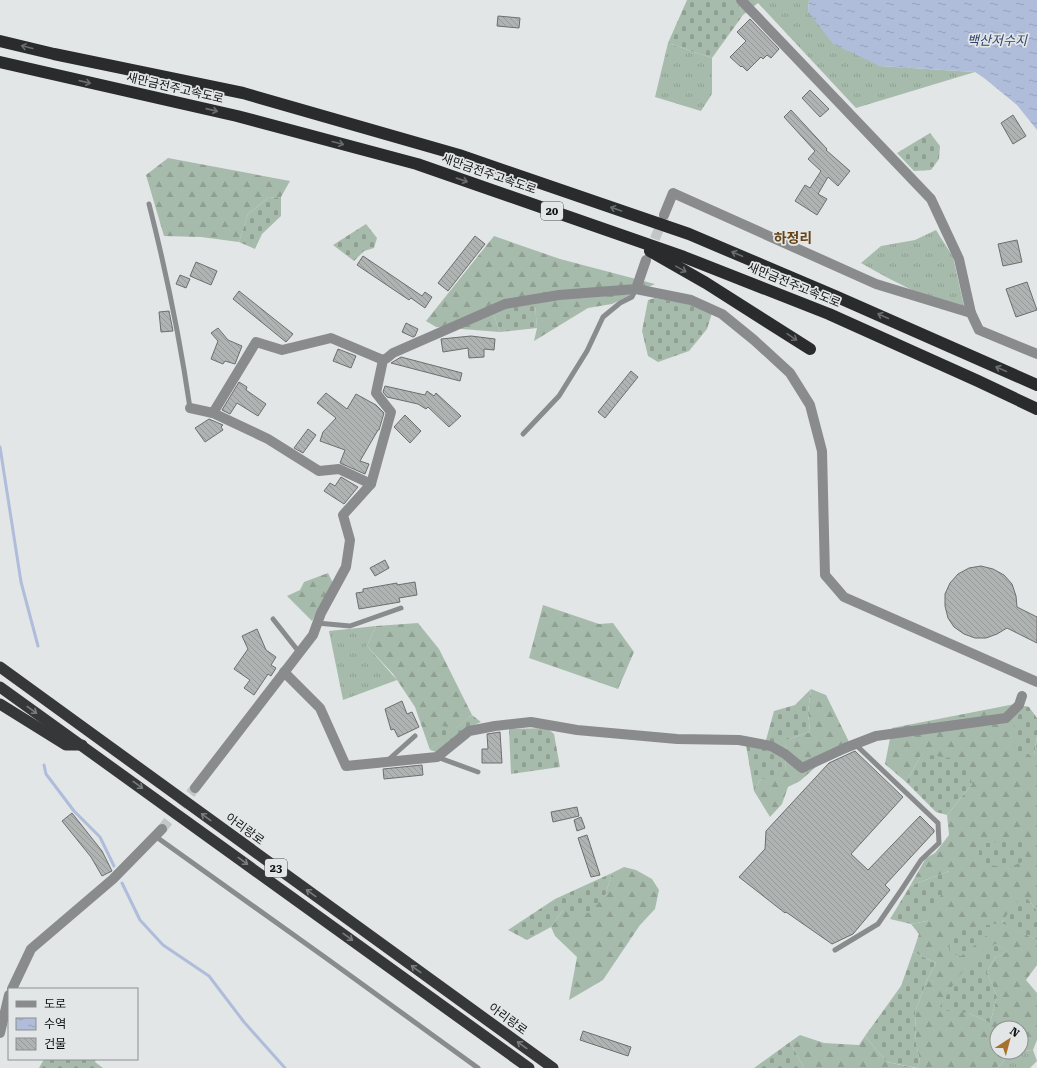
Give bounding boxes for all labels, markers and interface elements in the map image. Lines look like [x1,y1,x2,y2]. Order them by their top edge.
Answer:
water label: 백산저수지 [967,33,1028,48]
one-way arrow [21,43,34,51]
street label: 새만금전주고속도로 [125,70,225,106]
one-way arrow [78,78,91,86]
one-way arrow [205,107,218,115]
one-way arrow [331,140,344,147]
street label: 새만금전주고속도로 [440,151,538,197]
one-way arrow [456,177,469,184]
road number: 20 [541,202,563,220]
one-way arrow [609,205,622,212]
district label: 하정리 [774,230,812,246]
one-way arrow [732,250,744,258]
street label: 새만금전주고속도로 [745,260,843,310]
one-way arrow [675,265,687,273]
one-way arrow [877,312,889,320]
one-way arrow [786,333,797,341]
one-way arrow [996,365,1008,372]
one-way arrow [26,706,37,714]
one-way arrow [132,781,143,789]
street label: 아리랑로 [223,810,267,848]
one-way arrow [200,813,211,821]
one-way arrow [237,857,248,865]
road number: 23 [265,859,287,877]
one-way arrow [306,889,317,897]
one-way arrow [343,933,354,941]
one-way arrow [411,965,422,973]
legend [8,988,138,1060]
text: 도로 [44,997,66,1011]
street label: 아리랑로 [486,1000,530,1038]
text: 수역 [44,1017,66,1031]
north arrow [989,1020,1029,1060]
text: N [1007,1025,1022,1040]
text: 건물 [44,1037,66,1051]
one-way arrow [516,1041,527,1049]

